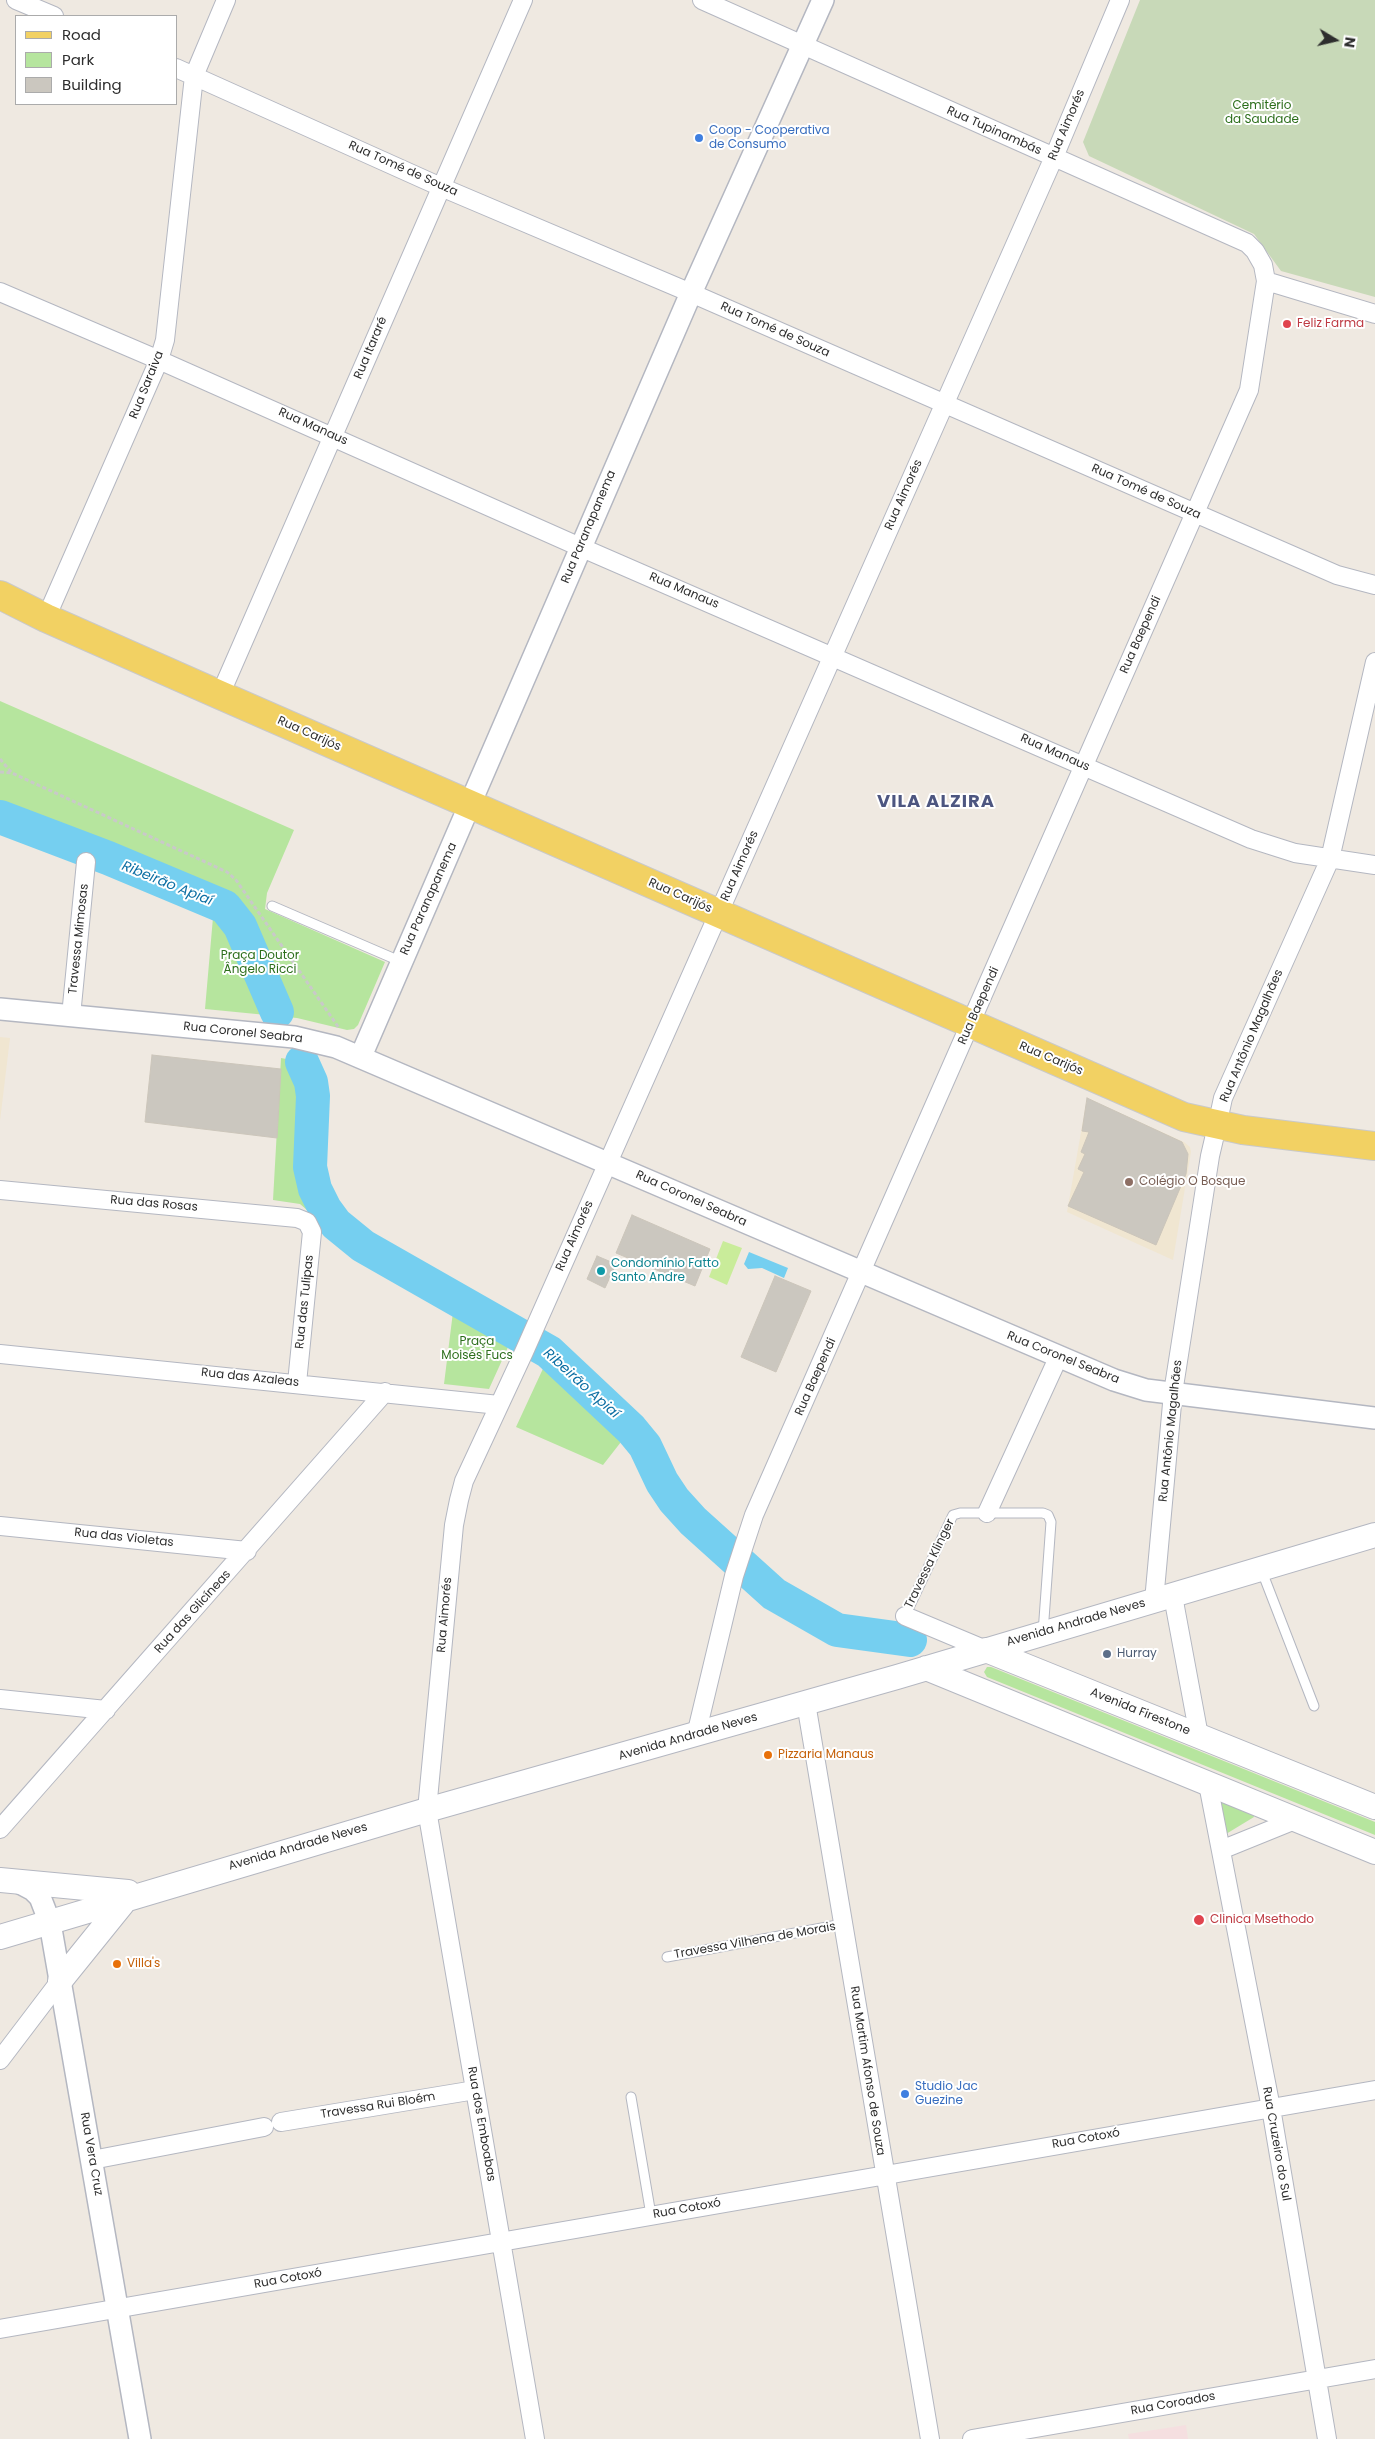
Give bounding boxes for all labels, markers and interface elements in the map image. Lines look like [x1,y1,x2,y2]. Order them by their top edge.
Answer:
legend [15,15,178,105]
north arrow [1310,15,1360,65]
text: Road [62,24,101,45]
text: N [1339,36,1361,49]
text: Park [62,49,94,70]
text: Building [62,74,122,95]
street label: Rua Aimorés [1046,87,1088,163]
park label: Cemitério da Saudade [1225,99,1299,127]
street label: Rua Tupinambás [944,104,1044,158]
place label: Coop - Cooperativa de Consumo [709,124,830,152]
marker: Coop - Cooperativa de Consumo [693,132,705,144]
street label: Rua Tomé de Souza [346,138,460,200]
street label: Rua Tomé de Souza [718,299,832,361]
street label: Rua Itararé [351,315,391,381]
place label: Feliz Farma [1297,317,1364,331]
marker: Feliz Farma [1281,318,1293,330]
street label: Rua Saraiva [127,349,167,421]
street label: Rua Manaus [276,405,350,449]
street label: Rua Aimorés [882,458,926,532]
street label: Rua Tomé de Souza [1089,461,1203,523]
street label: Rua Paranapanema [559,468,619,586]
street label: Rua Manaus [647,570,721,612]
street label: Rua Baependi [1117,594,1165,676]
street label: Rua Carijós [275,714,343,754]
street label: Rua Manaus [1018,731,1092,775]
district label: VILA ALZIRA [876,791,996,813]
street label: Rua Aimorés [718,829,762,903]
street label: Rua Paranapanema [398,841,460,957]
water label: Ribeirão Apiaí [119,858,215,910]
street label: Rua Carijós [646,876,714,916]
street label: Travessa Mimosas [66,883,92,995]
park label: Praça Doutor Ângelo Ricci [221,949,299,977]
street label: Rua Baependi [955,965,1003,1047]
street label: Rua Antônio Magalhães [1217,967,1287,1105]
street label: Rua Coronel Seabra [183,1020,303,1046]
street label: Rua Carijós [1017,1039,1085,1079]
street label: Rua Coronel Seabra [633,1168,749,1230]
place label: Colégio O Bosque [1139,1175,1245,1189]
marker: Colégio O Bosque [1123,1176,1135,1188]
street label: Rua das Rosas [110,1193,198,1215]
street label: Rua Aimorés [553,1199,597,1273]
street label: Rua das Tulipas [293,1254,317,1350]
place label: Condomínio Fatto Santo Andre [611,1257,719,1285]
marker: Condomínio Fatto Santo Andre [595,1265,607,1277]
street label: Rua Coronel Seabra [1005,1329,1121,1387]
park label: Praça Moisés Fucs [441,1335,513,1363]
street label: Rua Baependi [792,1336,840,1418]
water label: Ribeirão Apiaí [539,1345,623,1423]
street label: Rua Antônio Magalhães [1156,1359,1186,1503]
street label: Rua das Azaleas [200,1366,300,1390]
street label: Travessa Klinger [902,1517,958,1611]
street label: Rua das Violetas [74,1526,174,1550]
street label: Rua das Glicíneas [152,1567,234,1657]
street label: Rua Aimorés [435,1577,455,1653]
street label: Avenida Andrade Neves [1005,1596,1147,1650]
place label: Hurray [1117,1647,1157,1661]
marker: Hurray [1101,1648,1113,1660]
street label: Avenida Firestone [1088,1685,1192,1739]
street label: Avenida Andrade Neves [617,1710,759,1764]
place label: Pizzaria Manaus [778,1748,874,1762]
marker: Pizzaria Manaus [762,1749,774,1761]
street label: Avenida Andrade Neves [227,1820,369,1874]
marker: Clinica Msethodo [1192,1913,1206,1927]
place label: Clinica Msethodo [1210,1913,1314,1927]
street label: Travessa Vilhena de Morais [673,1920,837,1962]
place label: Villa's [127,1957,160,1971]
marker: Villa's [111,1958,123,1970]
street label: Rua Martim Afonso de Souza [846,1985,888,2157]
street label: Rua dos Emboabas [464,2065,498,2183]
place label: Studio Jac Guezine [915,2080,978,2108]
street label: Rua Cruzeiro do Sul [1259,2086,1293,2202]
marker: Studio Jac Guezine [899,2088,911,2100]
street label: Travessa Rui Bloém [320,2090,436,2122]
street label: Rua Vera Cruz [77,2111,105,2197]
street label: Rua Cotoxó [1051,2126,1121,2152]
street label: Rua Cotoxó [652,2196,722,2222]
street label: Rua Cotoxó [253,2266,323,2292]
street label: Rua Coroados [1130,2389,1216,2419]

